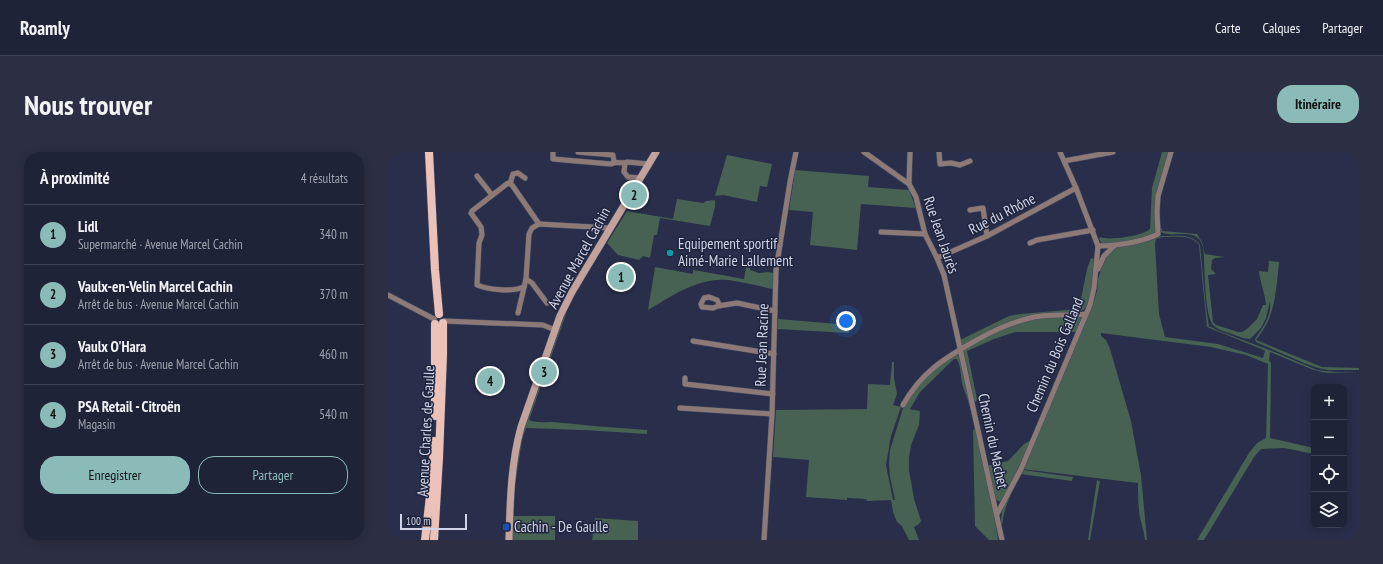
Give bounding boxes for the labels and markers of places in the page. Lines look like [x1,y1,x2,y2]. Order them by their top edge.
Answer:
pin: 2 [621,180,647,210]
place label: Equipement sportif Aimé-Marie Lallement [678,234,793,270]
marker: Equipement sportif Aimé-Marie Lallement [665,248,675,258]
pin: 1 [608,262,634,292]
pin: 3 [531,357,557,387]
pin: 4 [477,366,503,396]
place label: Cachin - De Gaulle [514,517,608,536]
marker: Cachin - De Gaulle [501,522,511,532]

